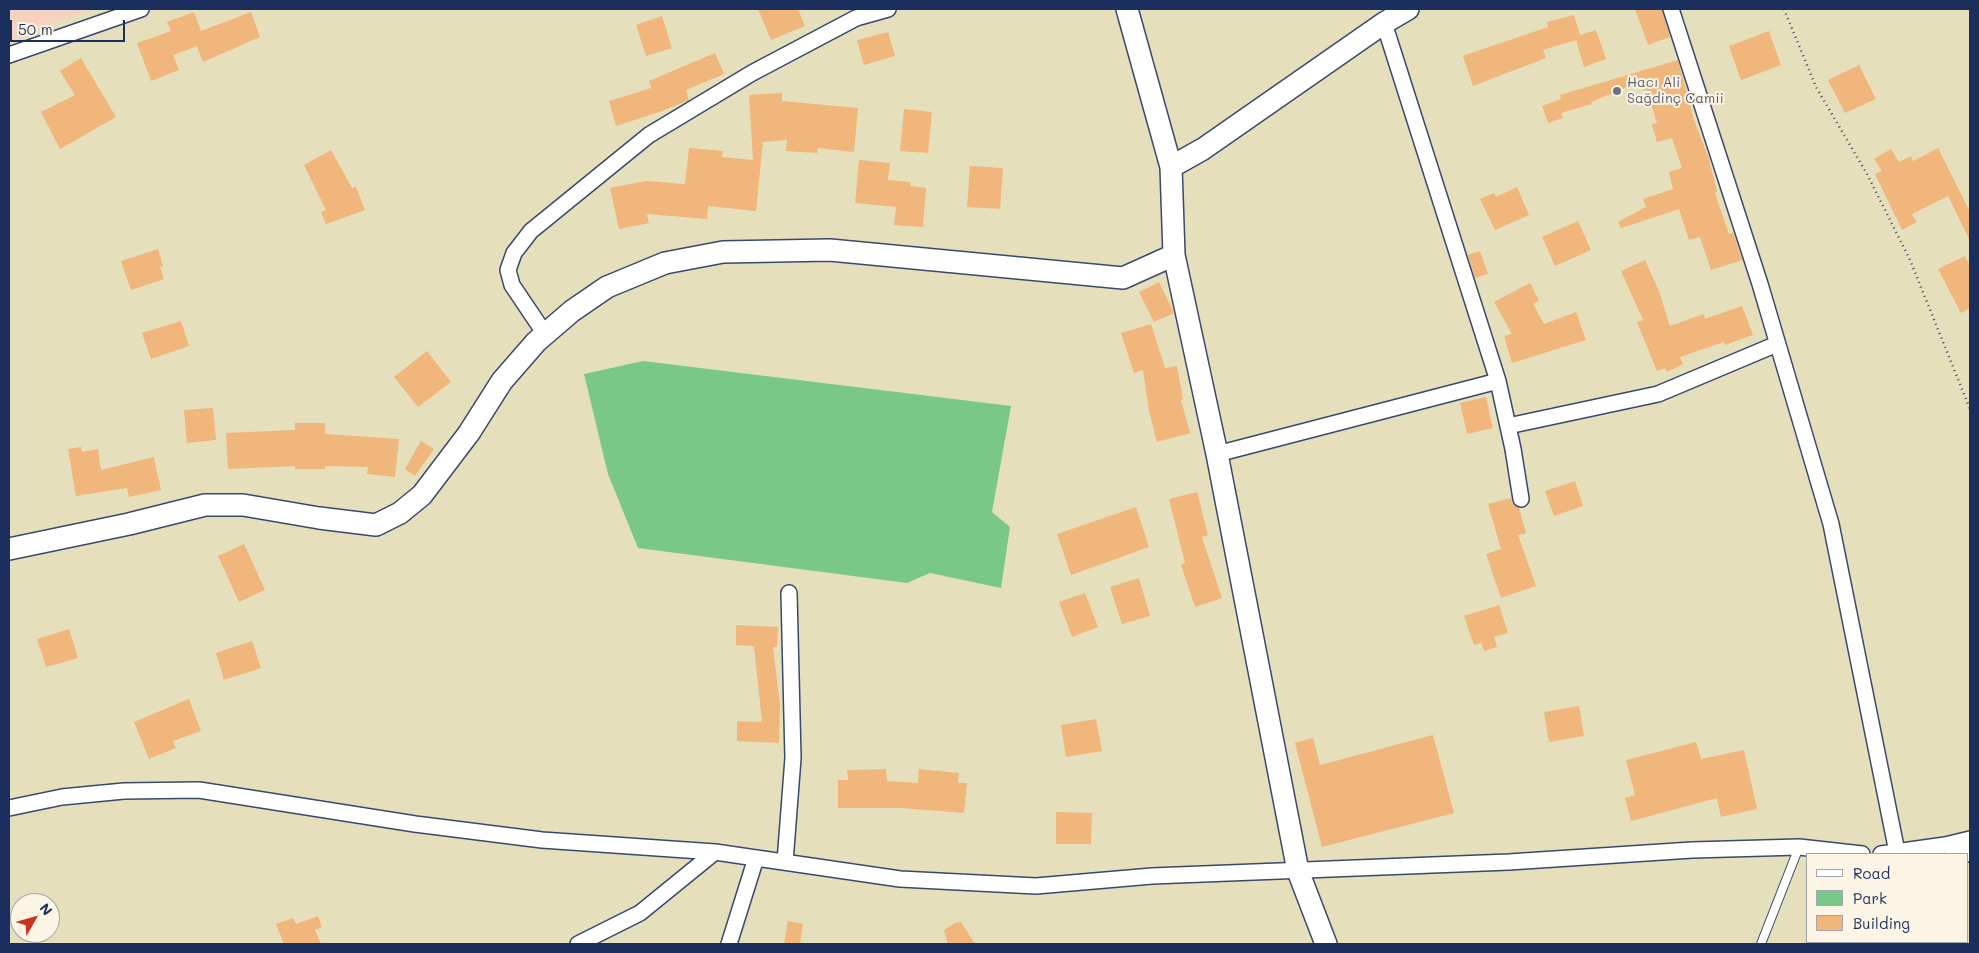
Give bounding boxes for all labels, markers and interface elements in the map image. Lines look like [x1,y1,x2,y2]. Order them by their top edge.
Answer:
scale bar [12,10,128,42]
text: 50 m [18,19,53,39]
place label: Hacı Ali Sağdinç Camii [1627,75,1724,108]
marker: Hacı Ali Sağdinç Camii [1611,85,1623,97]
legend [1806,853,1969,943]
text: Road [1853,863,1890,883]
text: Park [1853,888,1887,908]
north arrow [10,893,60,943]
text: N [36,899,57,919]
text: Building [1853,913,1910,933]

